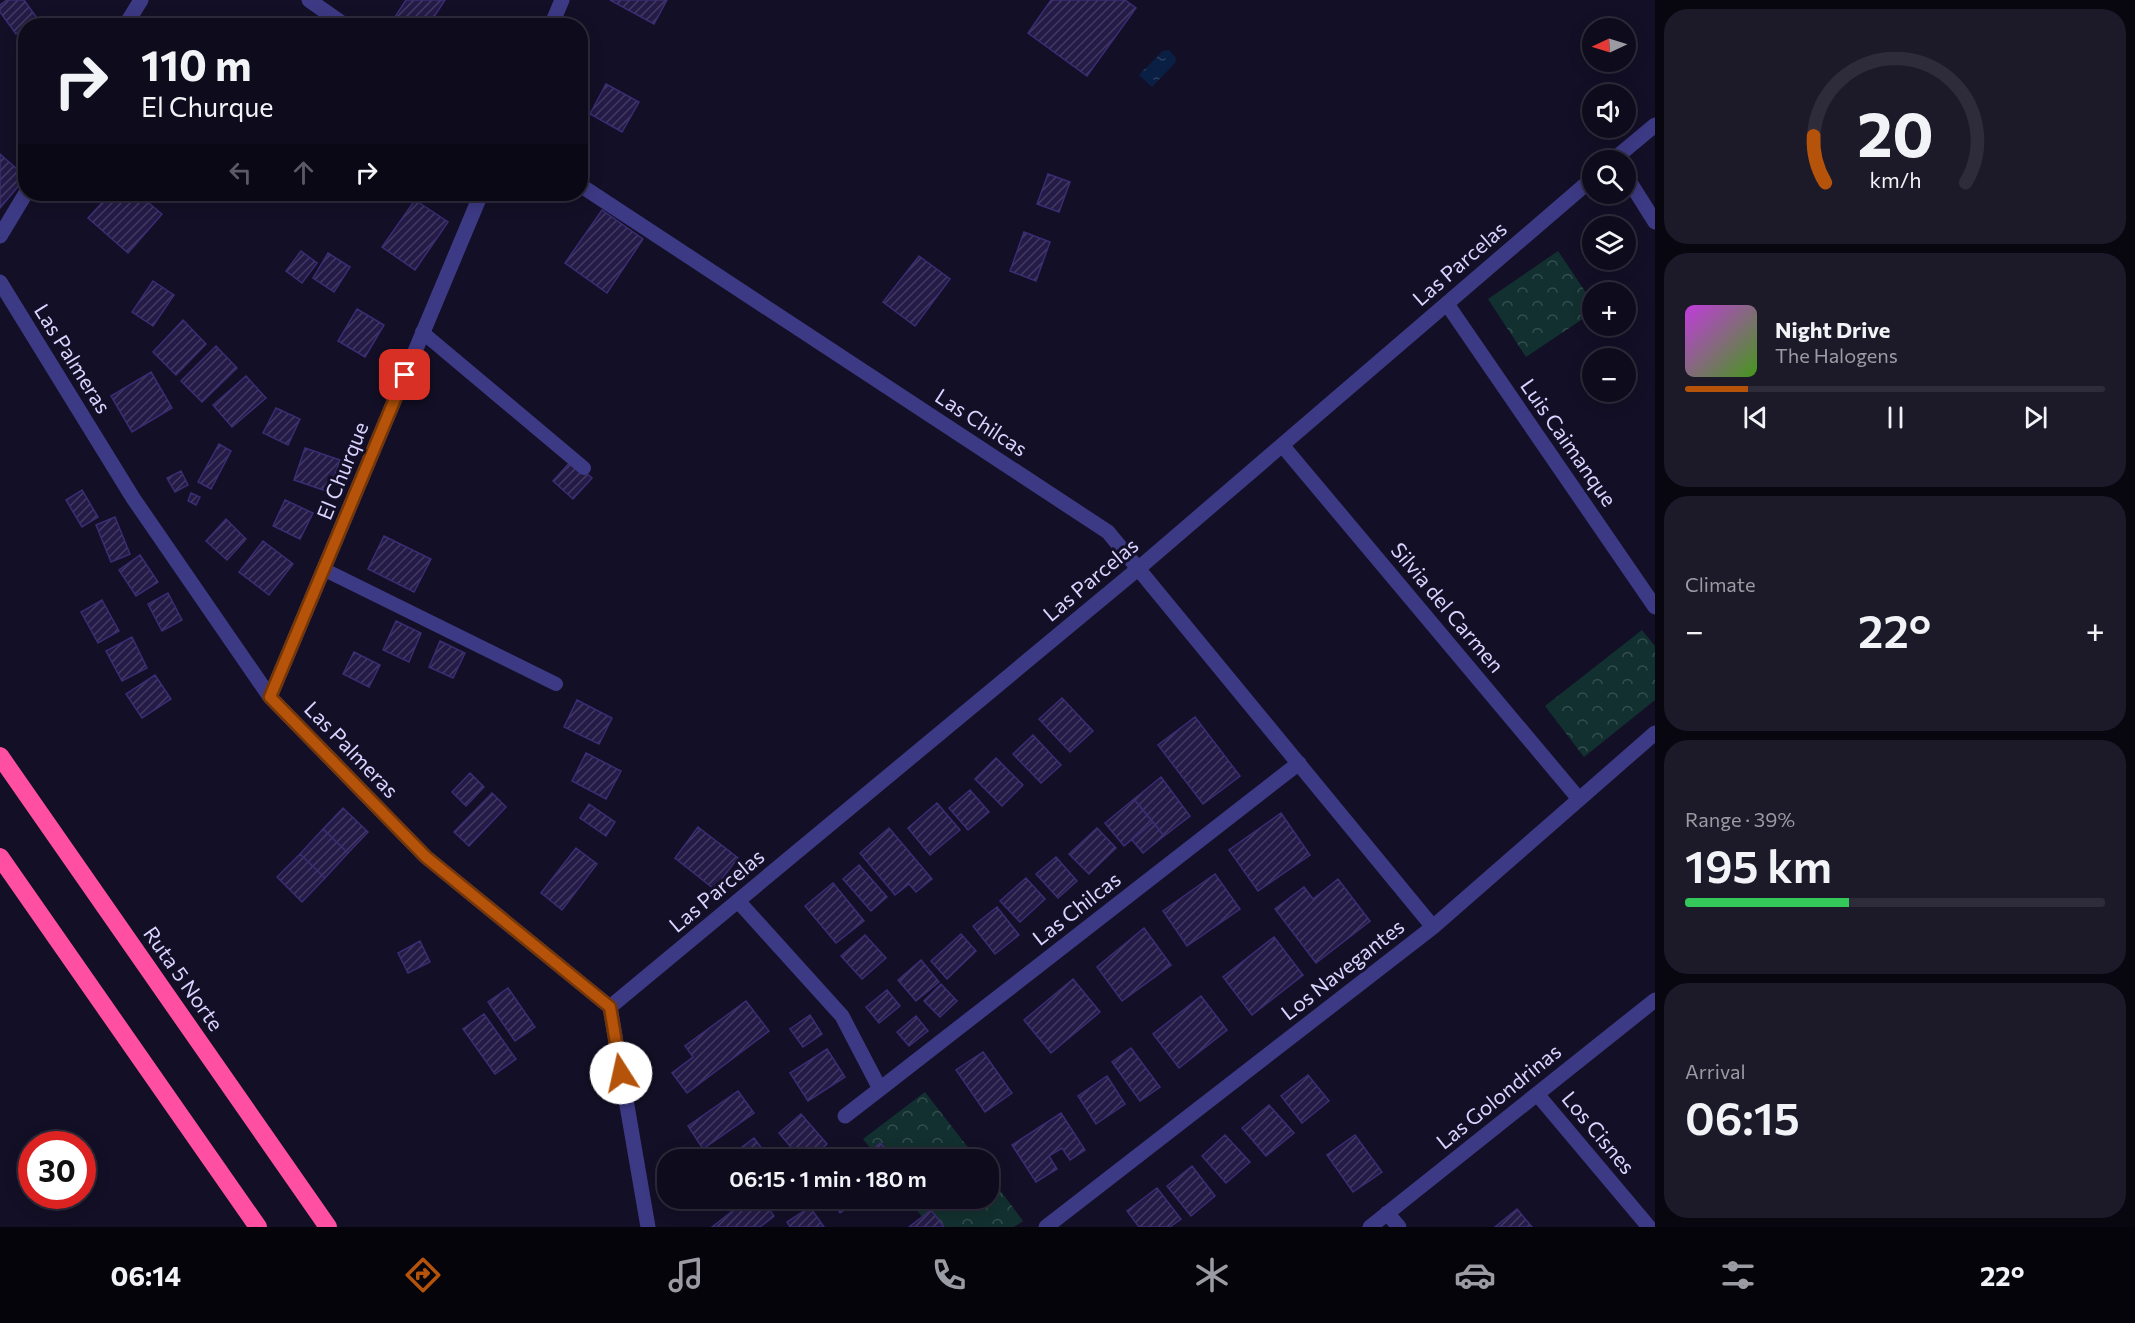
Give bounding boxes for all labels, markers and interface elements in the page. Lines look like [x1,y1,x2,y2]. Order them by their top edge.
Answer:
north arrow [1582,18,1636,72]
map controls [1582,18,1636,402]
text: 110 m [141,38,252,90]
icon: right [42,42,120,120]
button: sound [1582,84,1636,138]
text: El Churque [141,90,274,123]
text: 20 [1857,94,1933,170]
button: search [1582,150,1636,204]
icon: left [224,156,257,189]
icon: ahead [287,156,320,189]
icon: right [350,156,383,189]
text: km/h [1869,167,1921,193]
street label: Las Parcelas [1407,215,1511,310]
button: layers [1582,216,1636,270]
button: + [1582,282,1636,336]
street label: Las Palmeras [30,299,117,417]
text: Night Drive [1775,316,1890,343]
text: The Halogens [1775,343,1898,367]
button: − [1582,348,1636,402]
pin [379,349,430,400]
icon: arrive [388,358,421,391]
street label: Luis Caimanque [1516,374,1622,511]
street label: Las Chilcas [931,383,1033,461]
icon: previous [1739,401,1772,434]
icon: pause [1879,401,1912,434]
icon: next [2019,401,2052,434]
street label: El Churque [311,418,373,523]
street label: Las Parcelas [1038,532,1143,626]
street label: Silvia del Carmen [1387,537,1510,677]
text: Climate [1685,572,1755,596]
text: 22° [1858,602,1931,657]
text: − [1685,609,1704,650]
text: + [2086,609,2105,650]
street label: Las Palmeras [300,696,404,802]
text: Range · 39% [1685,807,1795,831]
text: 195 km [1685,837,1832,892]
street label: Las Parcelas [664,843,769,937]
street label: Las Chilcas [1027,866,1125,950]
street label: Los Navegantes [1276,913,1409,1025]
street label: Ruta 5 Norte [139,921,229,1035]
street label: Las Golondrinas [1431,1038,1565,1154]
position arrow [589,1041,653,1105]
text: Arrival [1685,1059,1746,1083]
street label: Los Cisnes [1557,1086,1641,1178]
text: 06:15 [1685,1089,1800,1144]
speed limit sign: 30 [18,1131,96,1209]
text: 06:15 · 1 min · 180 m [729,1165,927,1192]
icon: directions [402,1254,444,1296]
icon: music [665,1254,707,1296]
icon: phone [928,1254,970,1296]
icon: climate [1191,1254,1233,1296]
icon: car [1454,1254,1496,1296]
icon: filters [1717,1254,1759,1296]
text: 06:14 [110,1259,181,1292]
text: 22° [1980,1259,2024,1292]

